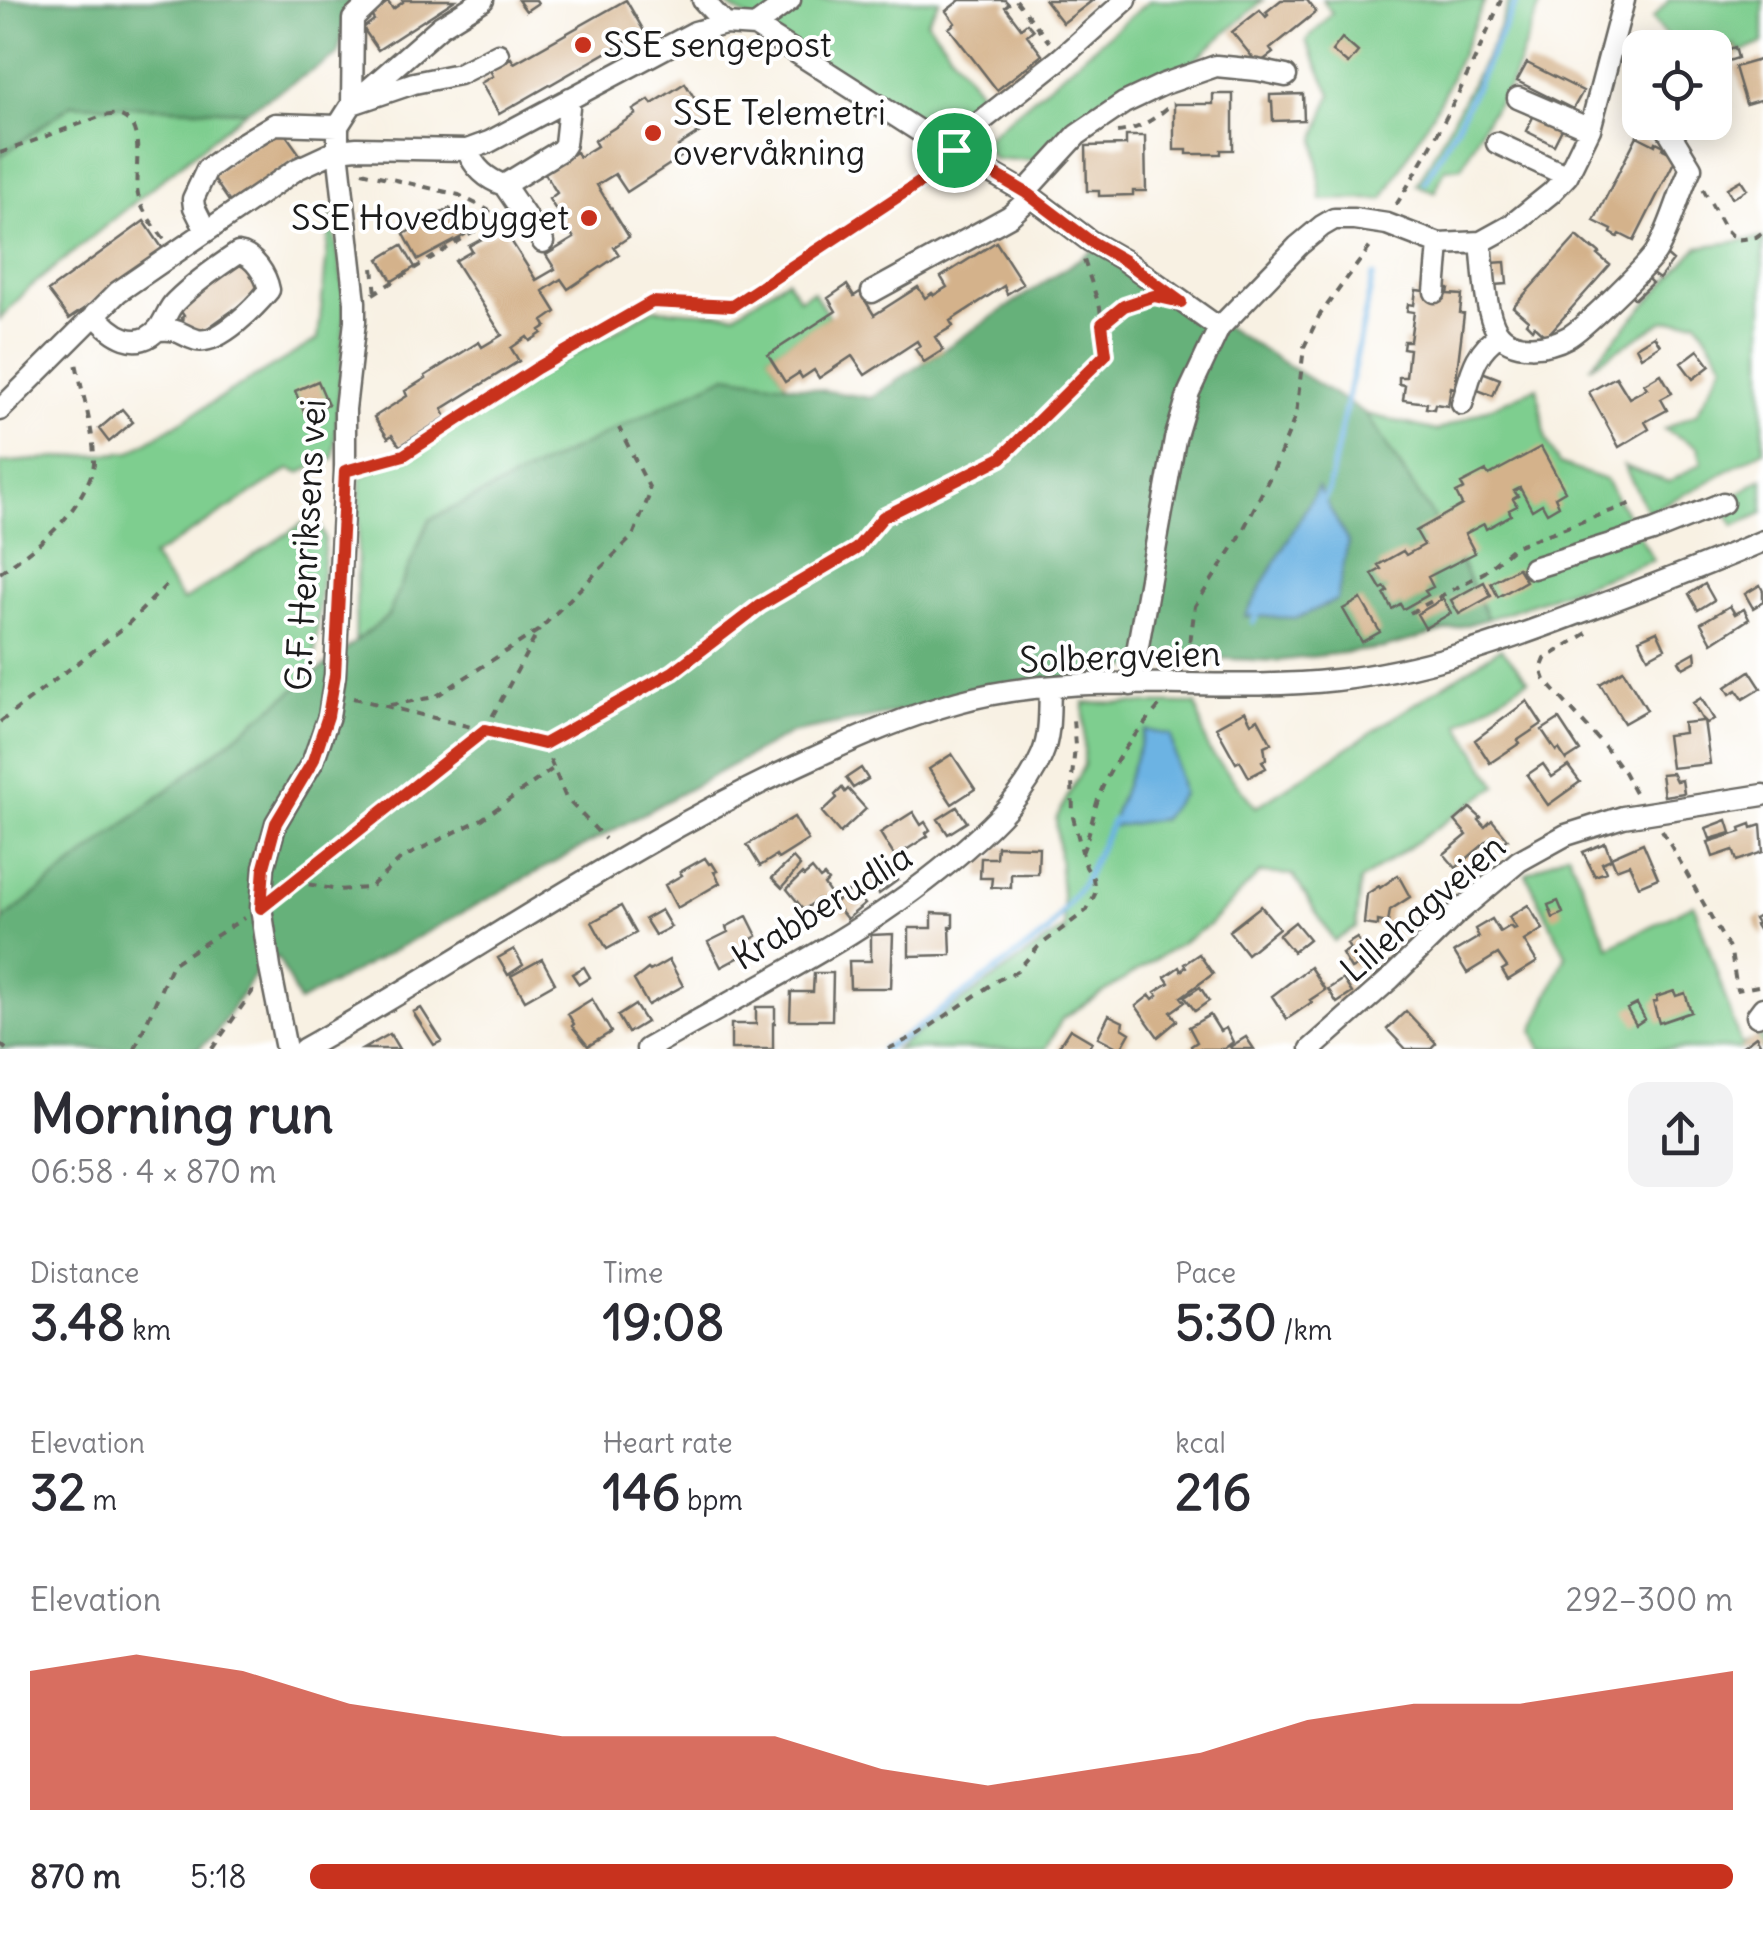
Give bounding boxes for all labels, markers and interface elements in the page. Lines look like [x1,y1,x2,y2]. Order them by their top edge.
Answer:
place label: SSE sengepost [603,22,832,66]
map controls [1622,30,1732,140]
button: locate [1622,30,1732,140]
marker: SSE sengepost [572,34,594,56]
place label: SSE Telemetri overvåkning [673,90,886,174]
pin [912,108,997,193]
marker: SSE Telemetri overvåkning [642,122,664,144]
icon: arrive [927,123,982,178]
place label: SSE Hovedbygget [291,195,569,239]
marker: SSE Hovedbygget [578,207,600,229]
street label: G.F. Henriksens vei [275,398,335,692]
street label: Solbergveien [1019,630,1221,682]
street label: Lillehagveien [1331,824,1514,991]
street label: Krabberudlia [723,833,920,979]
text: Morning run [30,1079,334,1148]
button: share [1628,1082,1733,1187]
text: 06:58 · 4 × 870 m [30,1151,277,1192]
text: Distance [30,1255,139,1291]
text: Time [603,1255,663,1291]
text: Pace [1175,1255,1236,1291]
text: 3.48 [30,1291,126,1354]
text: 19:08 [603,1291,724,1354]
text: 5:30 [1175,1291,1277,1354]
text: km [126,1312,171,1348]
text: /km [1277,1312,1332,1348]
text: Elevation [30,1425,145,1461]
text: Heart rate [603,1425,733,1461]
text: kcal [1175,1425,1226,1461]
text: 32 [30,1461,86,1524]
text: 146 [603,1461,680,1524]
text: 216 [1175,1461,1251,1524]
text: m [86,1482,117,1518]
text: bpm [680,1482,743,1518]
text: Elevation [30,1579,161,1620]
text: 292–300 m [1565,1579,1733,1620]
text: 870 m [30,1856,121,1897]
text: 5:18 [190,1856,247,1897]

